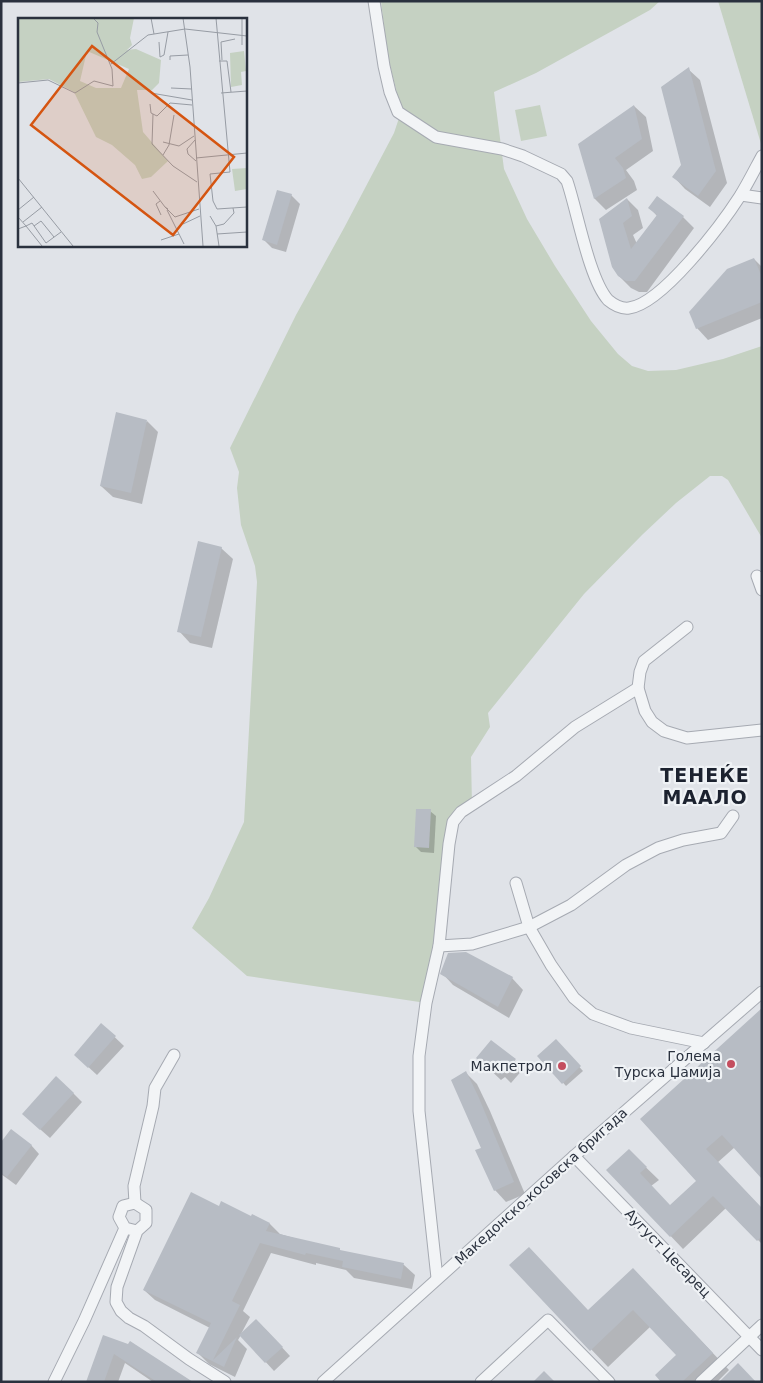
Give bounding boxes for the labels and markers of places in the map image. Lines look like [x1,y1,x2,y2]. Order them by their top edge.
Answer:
place label: Голема Турска Џамија [614,1048,721,1080]
place label: Макпетрол [471,1058,552,1074]
marker: Голема Турска Џамија [725,1058,737,1070]
marker: Макпетрол [556,1060,568,1072]

